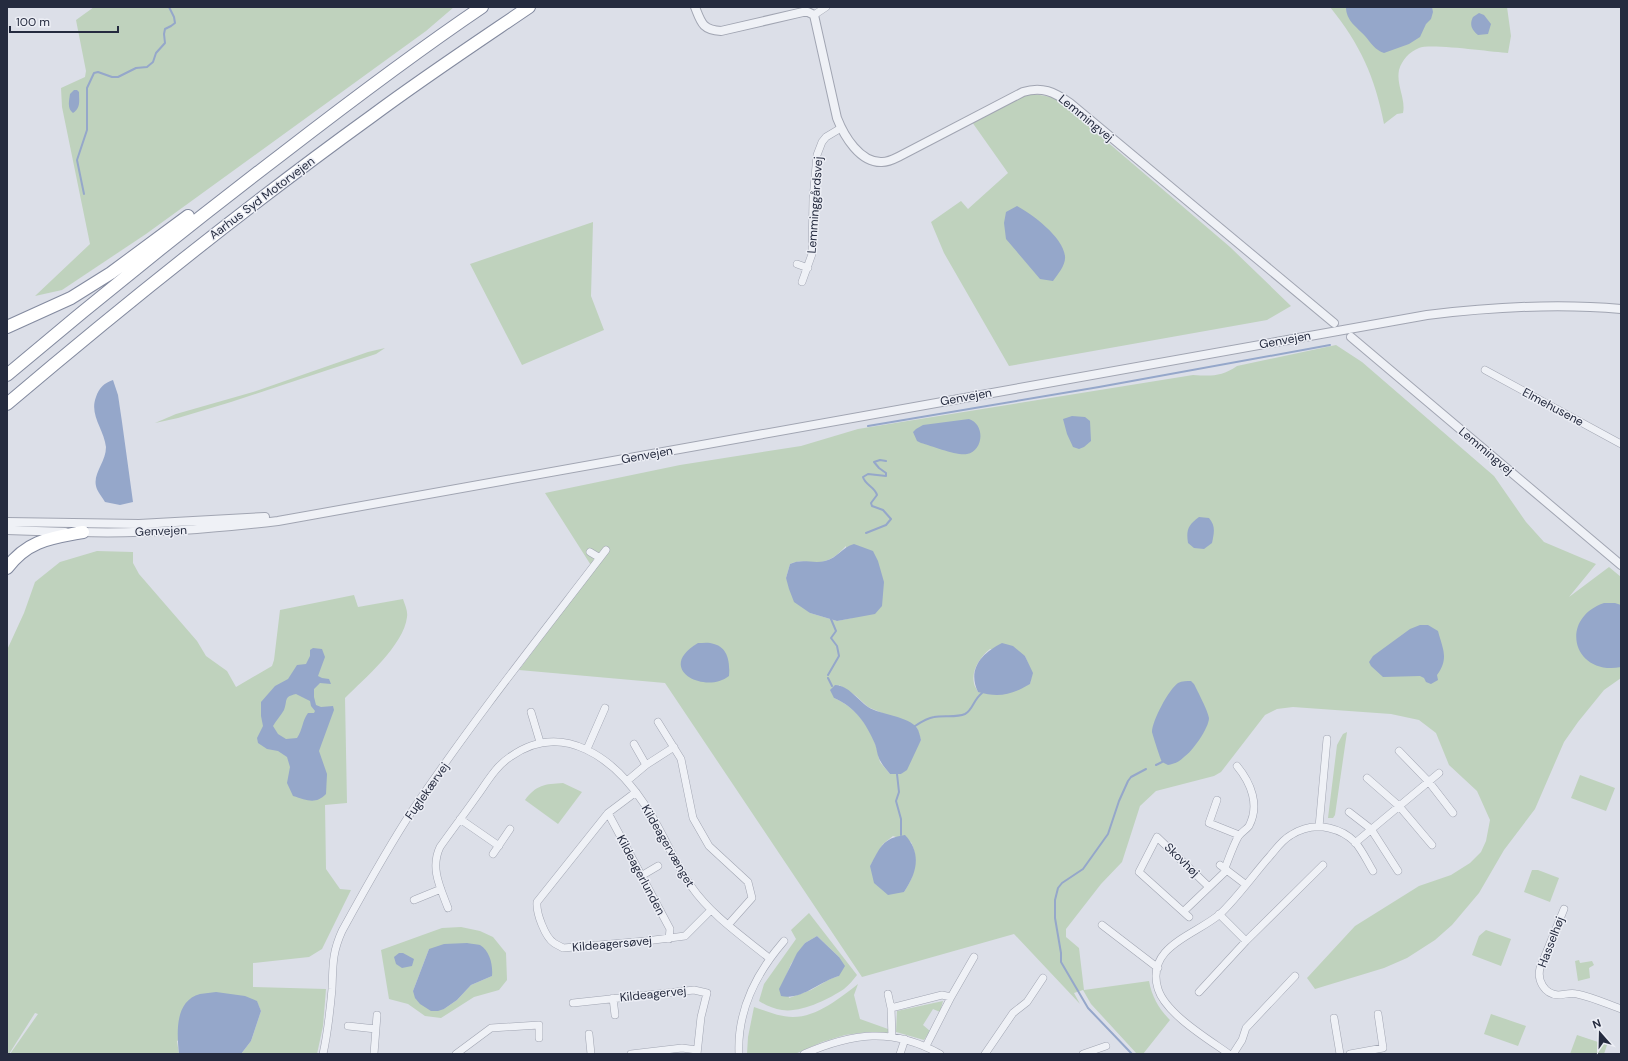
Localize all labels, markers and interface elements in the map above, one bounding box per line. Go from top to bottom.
scale bar [10,8,118,34]
text: 100 m [16,14,50,30]
street label: Lemmingvej [1055,91,1117,145]
street label: Aarhus Syd Motorvejen [206,153,318,243]
street label: Lemminggårdsvej [804,156,826,254]
street label: Genvejen [1258,328,1312,352]
street label: Elmehusene [1520,384,1587,430]
street label: Genvejen [939,385,993,409]
street label: Lemmingvej [1455,423,1517,479]
street label: Genvejen [620,443,674,467]
street label: Genvejen [135,522,187,540]
street label: Fuglekærvej [401,759,453,823]
street label: Kildeagervænget [638,802,698,890]
street label: Kildeagerlunden [613,832,669,918]
street label: Skovhøj [1161,839,1203,881]
street label: Hasselhøj [1534,914,1568,970]
street label: Kildeagersøvej [572,933,653,955]
street label: Kildeagervej [619,983,687,1005]
north arrow [1580,1013,1620,1053]
text: N [1590,1016,1603,1032]

